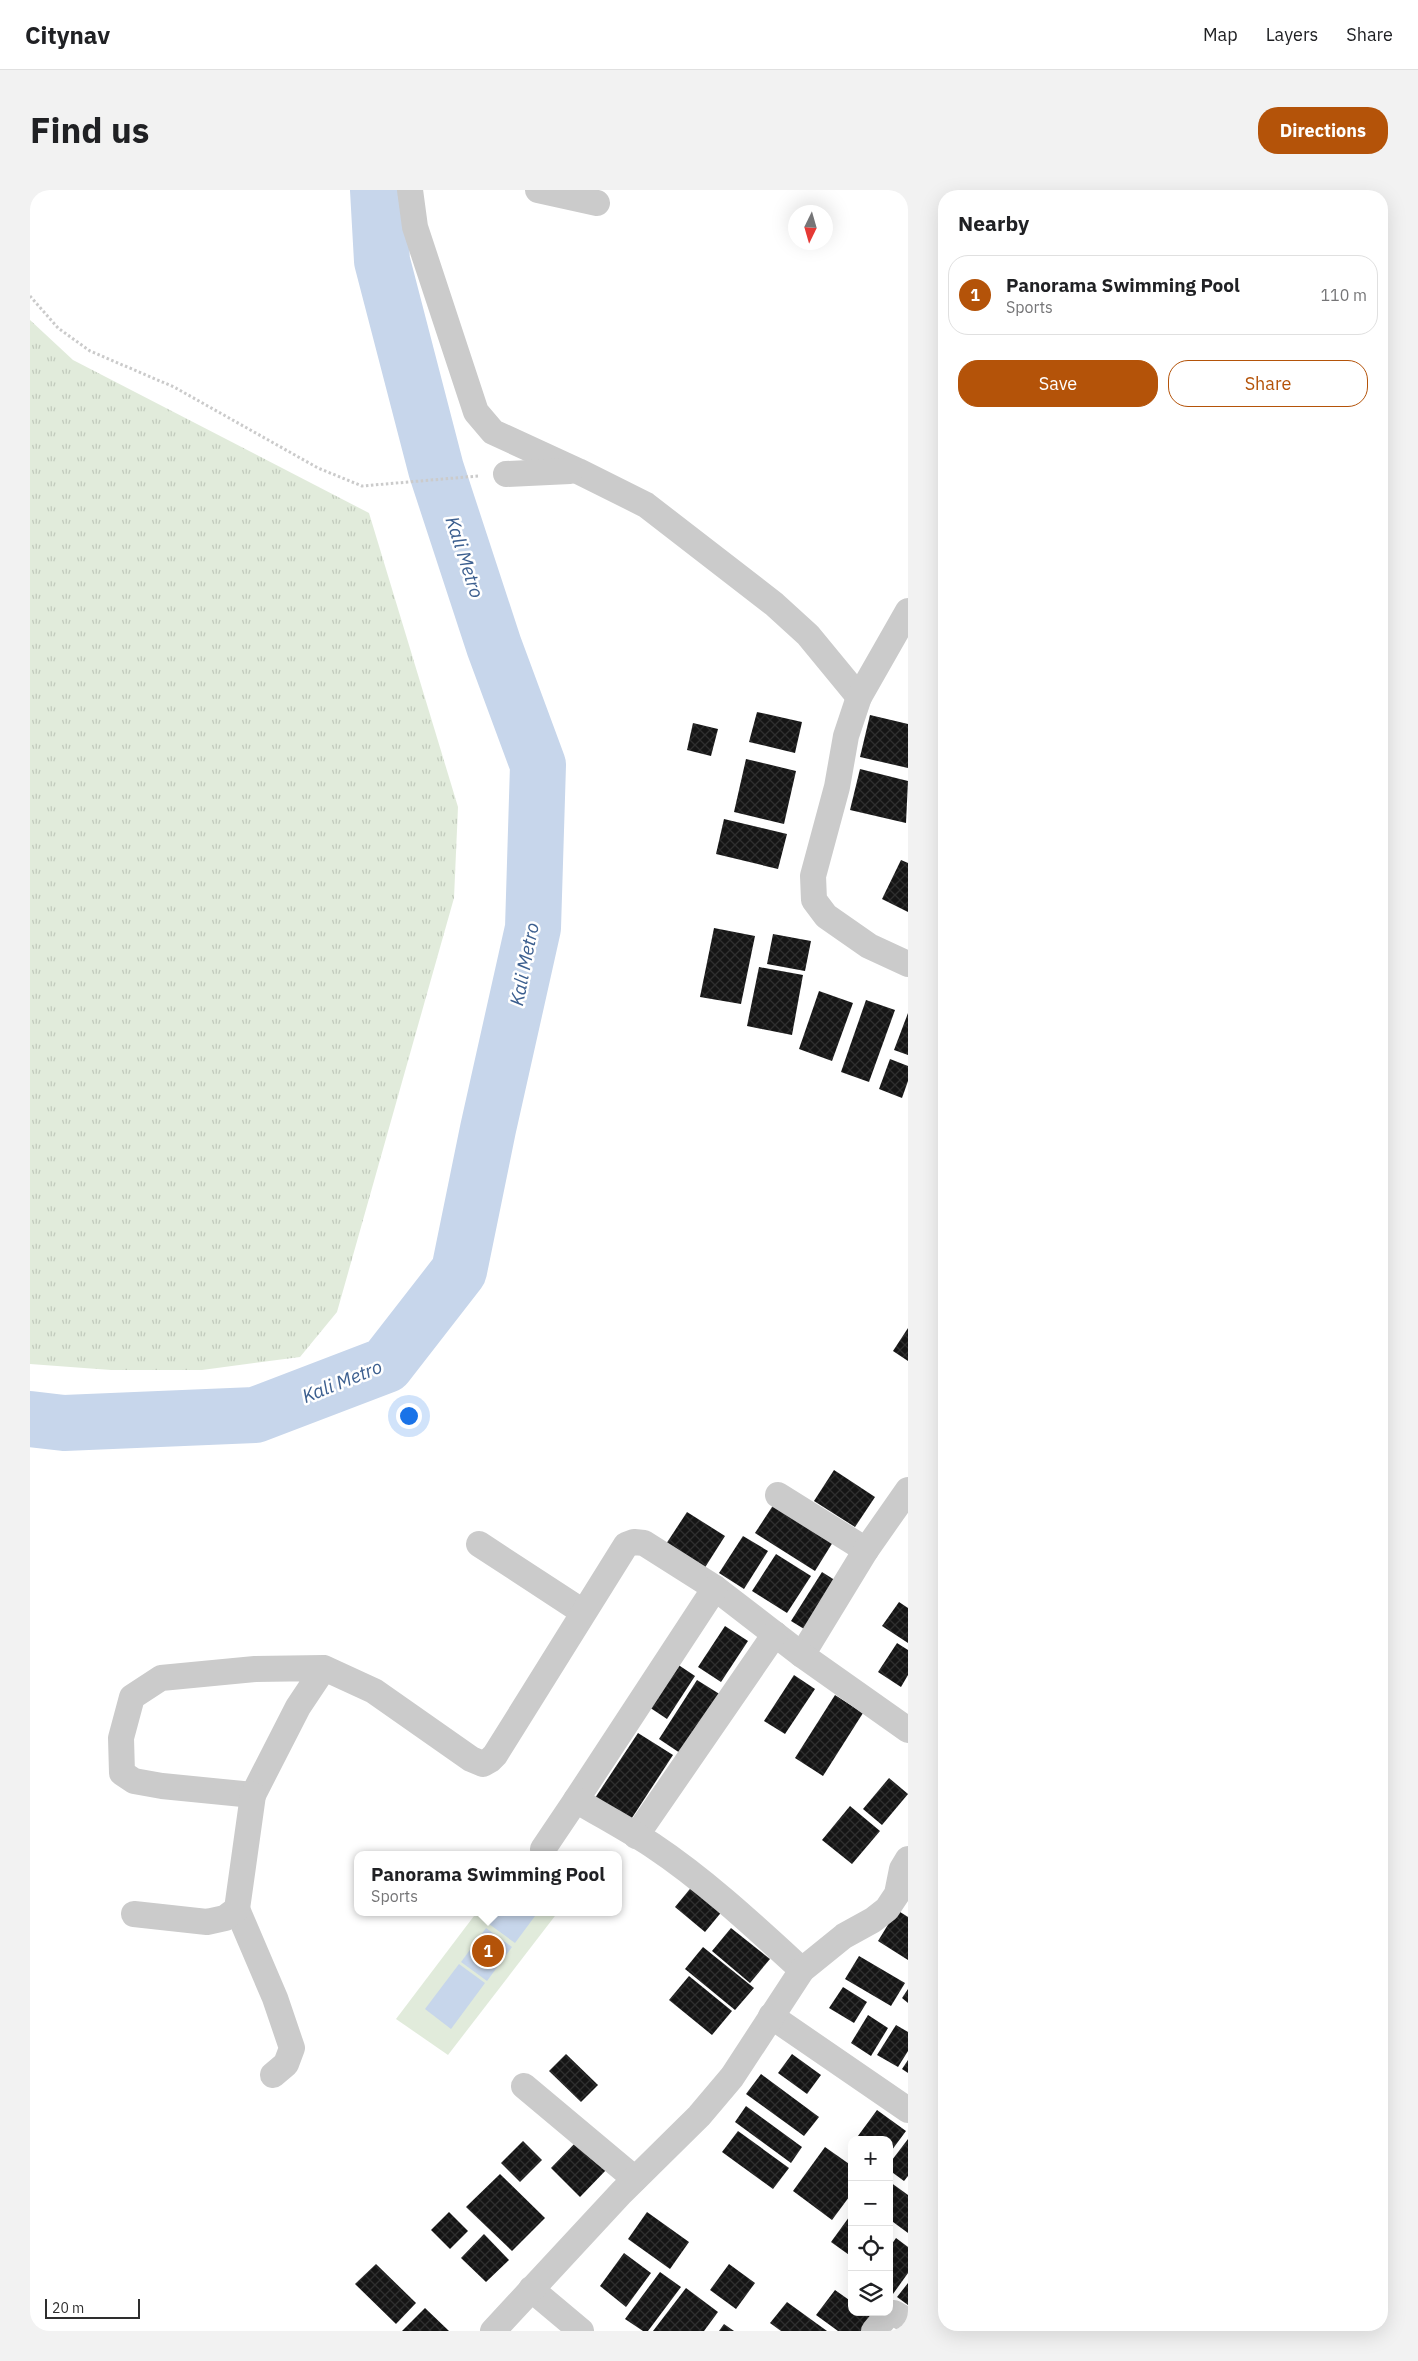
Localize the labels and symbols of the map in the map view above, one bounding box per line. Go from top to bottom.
north arrow [788,205,833,250]
water label: Kali Metro [441,513,489,601]
water label: Kali Metro [504,920,544,1008]
water label: Kali Metro [298,1354,386,1408]
your location [396,1403,422,1429]
pin: 1 [472,1932,504,1970]
scale bar [45,2296,140,2319]

